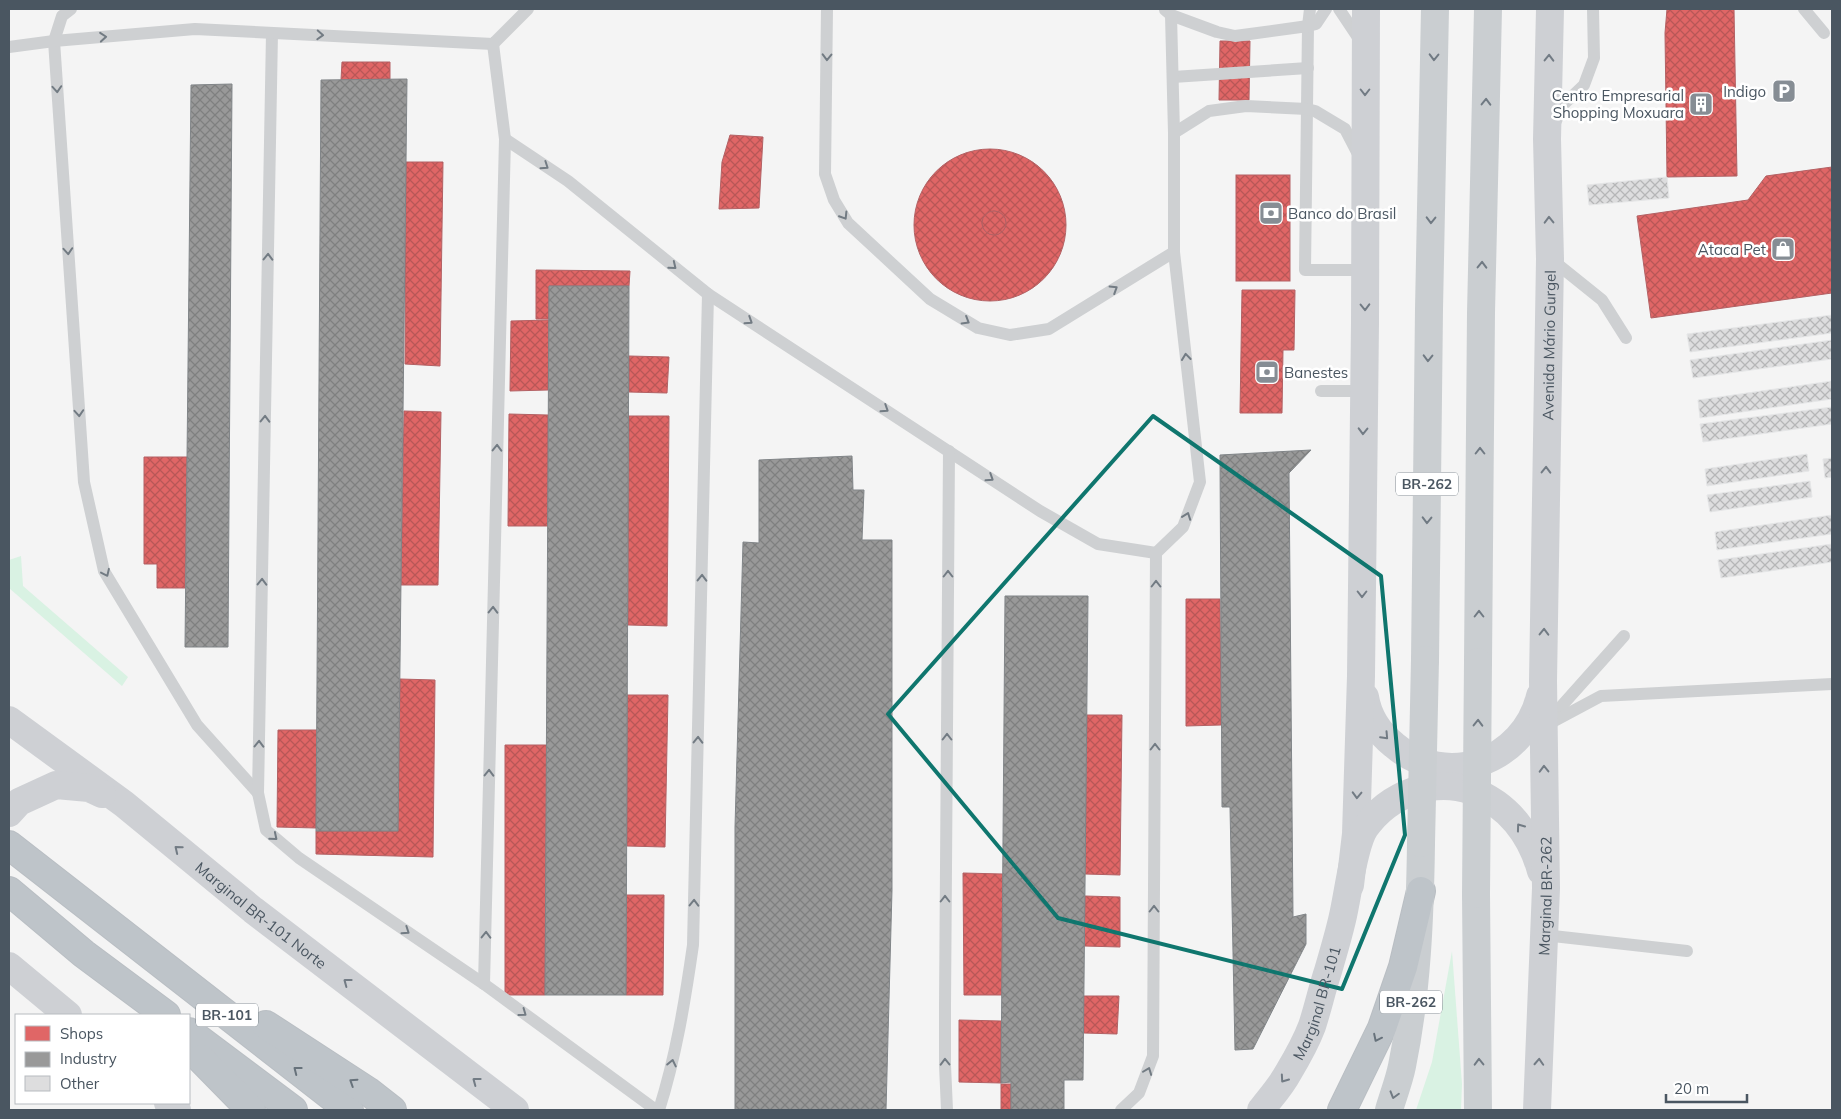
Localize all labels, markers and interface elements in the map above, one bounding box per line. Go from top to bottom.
one-way arrow [317,30,325,41]
one-way arrow [99,31,107,42]
one-way arrow [1544,53,1554,61]
one-way arrow [821,54,832,62]
one-way arrow [1429,54,1439,62]
parking icon: Indigo [1771,78,1797,104]
place label: Indigo [1723,82,1766,101]
one-way arrow [52,85,63,93]
place label: Centro Empresarial Shopping Moxuara [1552,86,1684,122]
one-way arrow [1360,89,1370,97]
building icon: Centro Empresarial Shopping Moxuara [1688,91,1714,117]
one-way arrow [1481,98,1491,106]
one-way arrow [539,160,549,169]
bank icon: Banco do Brasil [1258,200,1284,226]
place label: Banco do Brasil [1288,204,1396,223]
one-way arrow [838,210,847,219]
one-way arrow [1425,216,1436,224]
one-way arrow [1544,216,1554,224]
shop icon: Ataca Pet [1770,236,1796,262]
place label: Ataca Pet [1698,240,1766,259]
one-way arrow [63,248,74,256]
one-way arrow [263,253,273,260]
one-way arrow [667,260,677,269]
one-way arrow [1477,260,1488,268]
street label: Avenida Mário Gurgel [1538,270,1559,420]
one-way arrow [1109,285,1118,295]
one-way arrow [1360,304,1370,312]
one-way arrow [743,315,752,324]
one-way arrow [961,315,970,324]
one-way arrow [1181,353,1192,361]
one-way arrow [1423,354,1433,362]
bank icon: Banestes [1254,359,1280,385]
place label: Banestes [1284,363,1348,382]
one-way arrow [880,403,889,413]
one-way arrow [74,410,85,418]
one-way arrow [260,415,270,422]
one-way arrow [1358,427,1369,435]
one-way arrow [492,444,502,452]
one-way arrow [1475,447,1485,454]
one-way arrow [1541,466,1552,474]
one-way arrow [984,471,993,481]
road number: BR-262 [1396,472,1458,496]
one-way arrow [1181,513,1191,521]
one-way arrow [1422,517,1432,525]
one-way arrow [100,568,110,577]
one-way arrow [943,570,953,578]
one-way arrow [696,574,707,582]
one-way arrow [257,577,267,585]
one-way arrow [1151,580,1161,588]
one-way arrow [1357,590,1367,598]
one-way arrow [488,606,498,614]
one-way arrow [1474,609,1484,617]
one-way arrow [1539,628,1549,636]
one-way arrow [1473,718,1483,726]
one-way arrow [1379,731,1388,740]
one-way arrow [942,732,952,740]
one-way arrow [693,736,703,744]
one-way arrow [254,740,264,748]
one-way arrow [1150,742,1160,750]
one-way arrow [1539,765,1549,772]
one-way arrow [484,769,494,776]
one-way arrow [1352,791,1363,799]
one-way arrow [1516,824,1526,833]
one-way arrow [268,831,277,840]
street label: Marginal BR-262 [1534,837,1556,956]
one-way arrow [175,846,184,854]
street label: Marginal BR-101 Norte [192,857,331,973]
one-way arrow [940,895,950,902]
one-way arrow [689,899,700,907]
one-way arrow [1149,905,1159,912]
one-way arrow [401,925,410,934]
one-way arrow [480,931,491,939]
street label: Marginal BR-101 [1288,944,1344,1063]
one-way arrow [344,979,353,987]
road number: BR-262 [1380,990,1442,1014]
road number: BR-101 [196,1004,258,1026]
one-way arrow [517,1007,527,1016]
legend [15,1014,190,1104]
text: Shops [60,1024,103,1043]
one-way arrow [1373,1033,1383,1042]
text: Industry [60,1049,117,1068]
one-way arrow [940,1057,950,1065]
one-way arrow [1473,1057,1484,1065]
one-way arrow [1533,1057,1544,1065]
one-way arrow [667,1059,677,1068]
one-way arrow [294,1067,303,1075]
one-way arrow [1142,1067,1152,1075]
scale bar [1666,1072,1747,1104]
one-way arrow [1281,1073,1290,1083]
text: Other [60,1074,100,1093]
one-way arrow [349,1078,358,1088]
one-way arrow [473,1078,482,1086]
text: 20 m [1674,1079,1709,1098]
one-way arrow [1389,1091,1399,1099]

